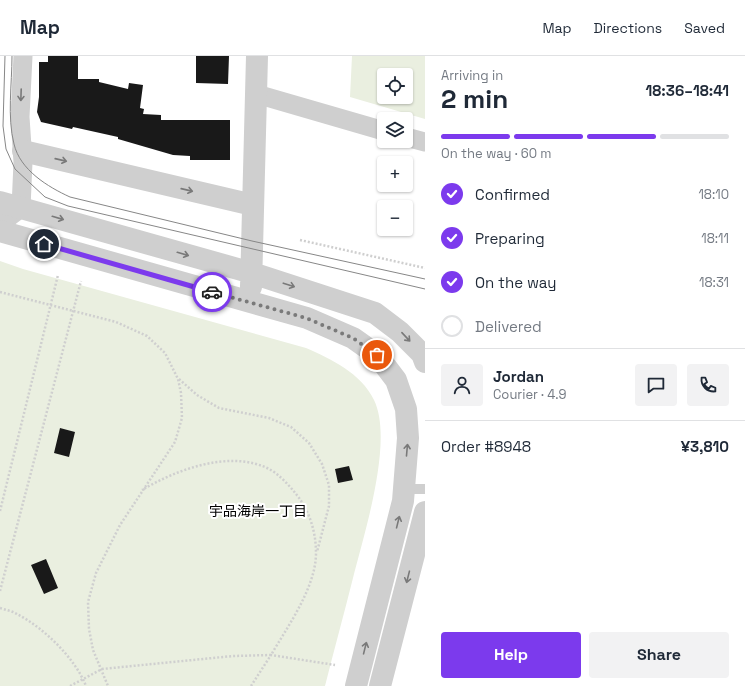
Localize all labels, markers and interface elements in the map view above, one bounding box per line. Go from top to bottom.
text: Map [20,15,60,40]
text: Map [542,19,572,37]
text: Directions [594,19,662,37]
text: Saved [684,19,725,37]
text: Arriving in [441,67,503,84]
map controls [377,68,413,236]
button: locate [377,68,413,104]
text: 18:36–18:41 [646,81,729,100]
text: 2 min [441,82,508,116]
one-way arrow [17,88,25,101]
button: layers [377,112,413,148]
text: On the way · 60 m [441,145,552,162]
button: + [377,156,413,192]
one-way arrow [54,157,67,164]
icon: check [441,183,463,205]
text: Confirmed [475,185,550,204]
text: 18:10 [698,186,729,203]
one-way arrow [180,187,193,194]
button: − [377,200,413,236]
one-way arrow [52,215,65,223]
pin [27,227,61,261]
icon: check [441,227,463,249]
text: Preparing [475,229,545,248]
text: 18:11 [701,230,729,247]
icon: home [33,233,55,255]
one-way arrow [177,251,190,258]
icon: check [441,271,463,293]
courier [192,272,232,312]
text: On the way [475,273,556,292]
text: 18:31 [699,274,729,291]
icon: car [201,281,223,303]
one-way arrow [282,282,295,289]
text: Delivered [475,317,542,336]
one-way arrow [401,332,410,342]
pin [360,338,394,372]
icon: bag [366,344,388,366]
button: person [441,364,483,406]
button: chat [635,364,677,406]
button: phone [687,364,729,406]
text: Jordan [493,367,544,386]
text: Courier · 4.9 [493,386,567,403]
text: Order #8948 [441,437,531,456]
text: ¥3,810 [681,437,729,456]
one-way arrow [404,444,411,457]
district label: 宇品海岸一丁目 [209,502,307,520]
one-way arrow [394,516,402,529]
one-way arrow [404,570,412,583]
button: Help [441,632,581,678]
button: Share [589,632,729,678]
one-way arrow [362,642,370,655]

